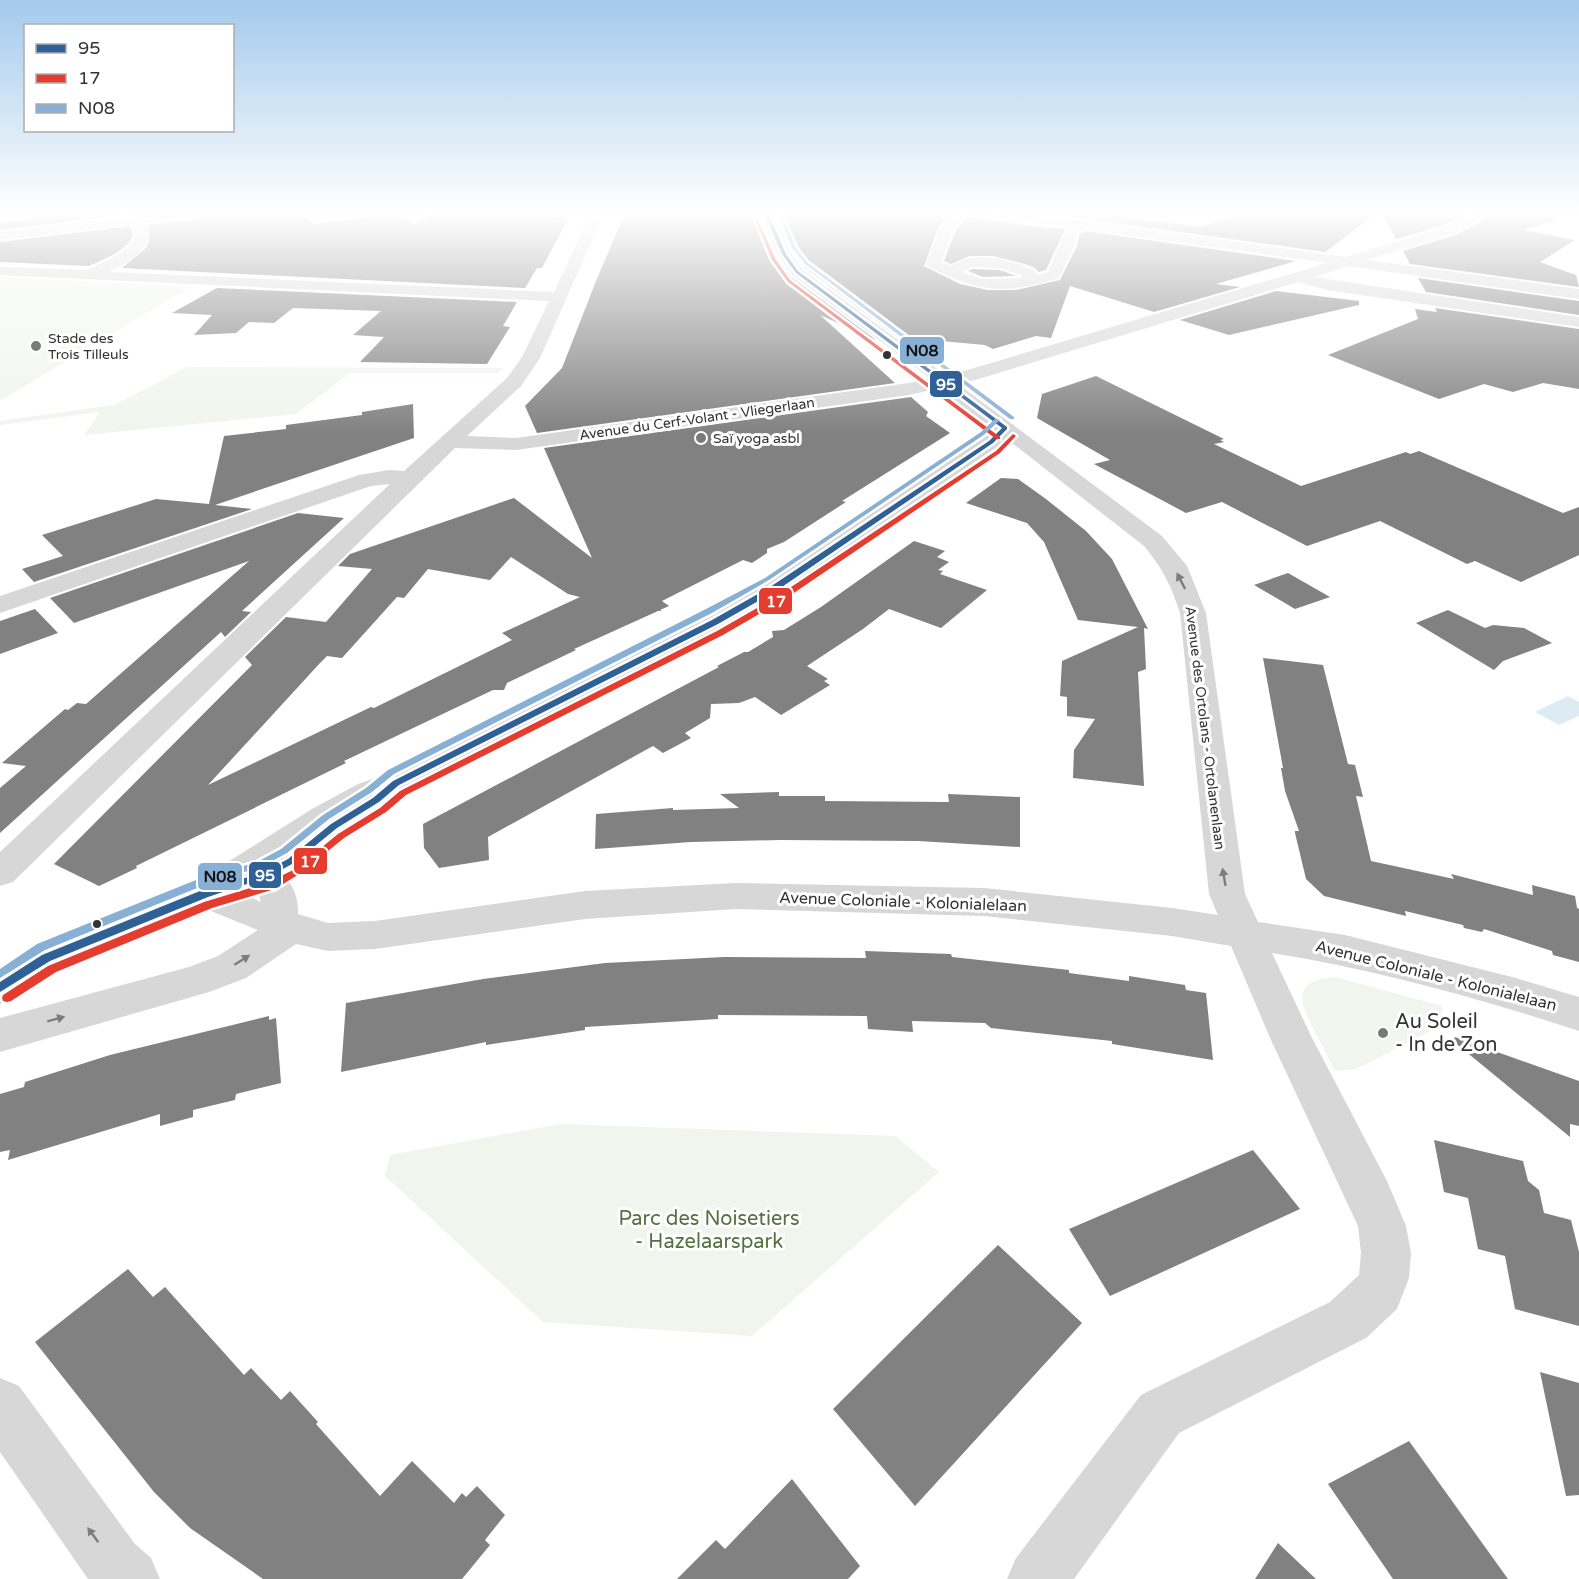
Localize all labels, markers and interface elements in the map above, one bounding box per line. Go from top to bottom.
legend [24,24,234,132]
text: 95 [78,37,101,59]
text: 17 [78,67,101,89]
text: N08 [78,97,115,119]
place label: Stade des Trois Tilleuls [48,330,129,363]
line badge: N08 [899,336,945,365]
marker: Stade des Trois Tilleuls [29,339,43,353]
text: N08 [906,341,938,361]
unlabelled marker [881,349,893,361]
line badge: 95 [929,370,963,398]
text: 95 [936,375,956,395]
street label: Avenue du Cerf-Volant - Vliegerlaan [578,394,816,444]
place label: Saï yoga asbl [713,430,800,447]
marker: Saï yoga asbl [694,431,708,445]
one-way arrow [1176,572,1186,589]
line badge: 17 [758,587,793,615]
text: 17 [766,592,786,612]
street label: Avenue des Ortolans - Ortolanenlaan [1182,605,1228,851]
line badge: 17 [293,847,328,875]
text: 17 [300,852,320,872]
line badge: 95 [248,861,282,889]
line badge: N08 [197,862,243,891]
text: 95 [255,866,275,886]
text: N08 [204,867,236,887]
one-way arrow [1219,867,1228,886]
street label: Avenue Coloniale - Kolonialelaan [779,888,1027,916]
unlabelled marker [91,918,103,930]
street label: Avenue Coloniale - Kolonialelaan [1313,936,1559,1016]
one-way arrow [234,955,250,966]
place label: Au Soleil - In de Zon [1395,1010,1497,1057]
one-way arrow [48,1014,66,1023]
marker: Au Soleil - In de Zon [1376,1026,1390,1040]
park label: Parc des Noisetiers - Hazelaarspark [618,1207,800,1254]
one-way arrow [87,1527,99,1542]

